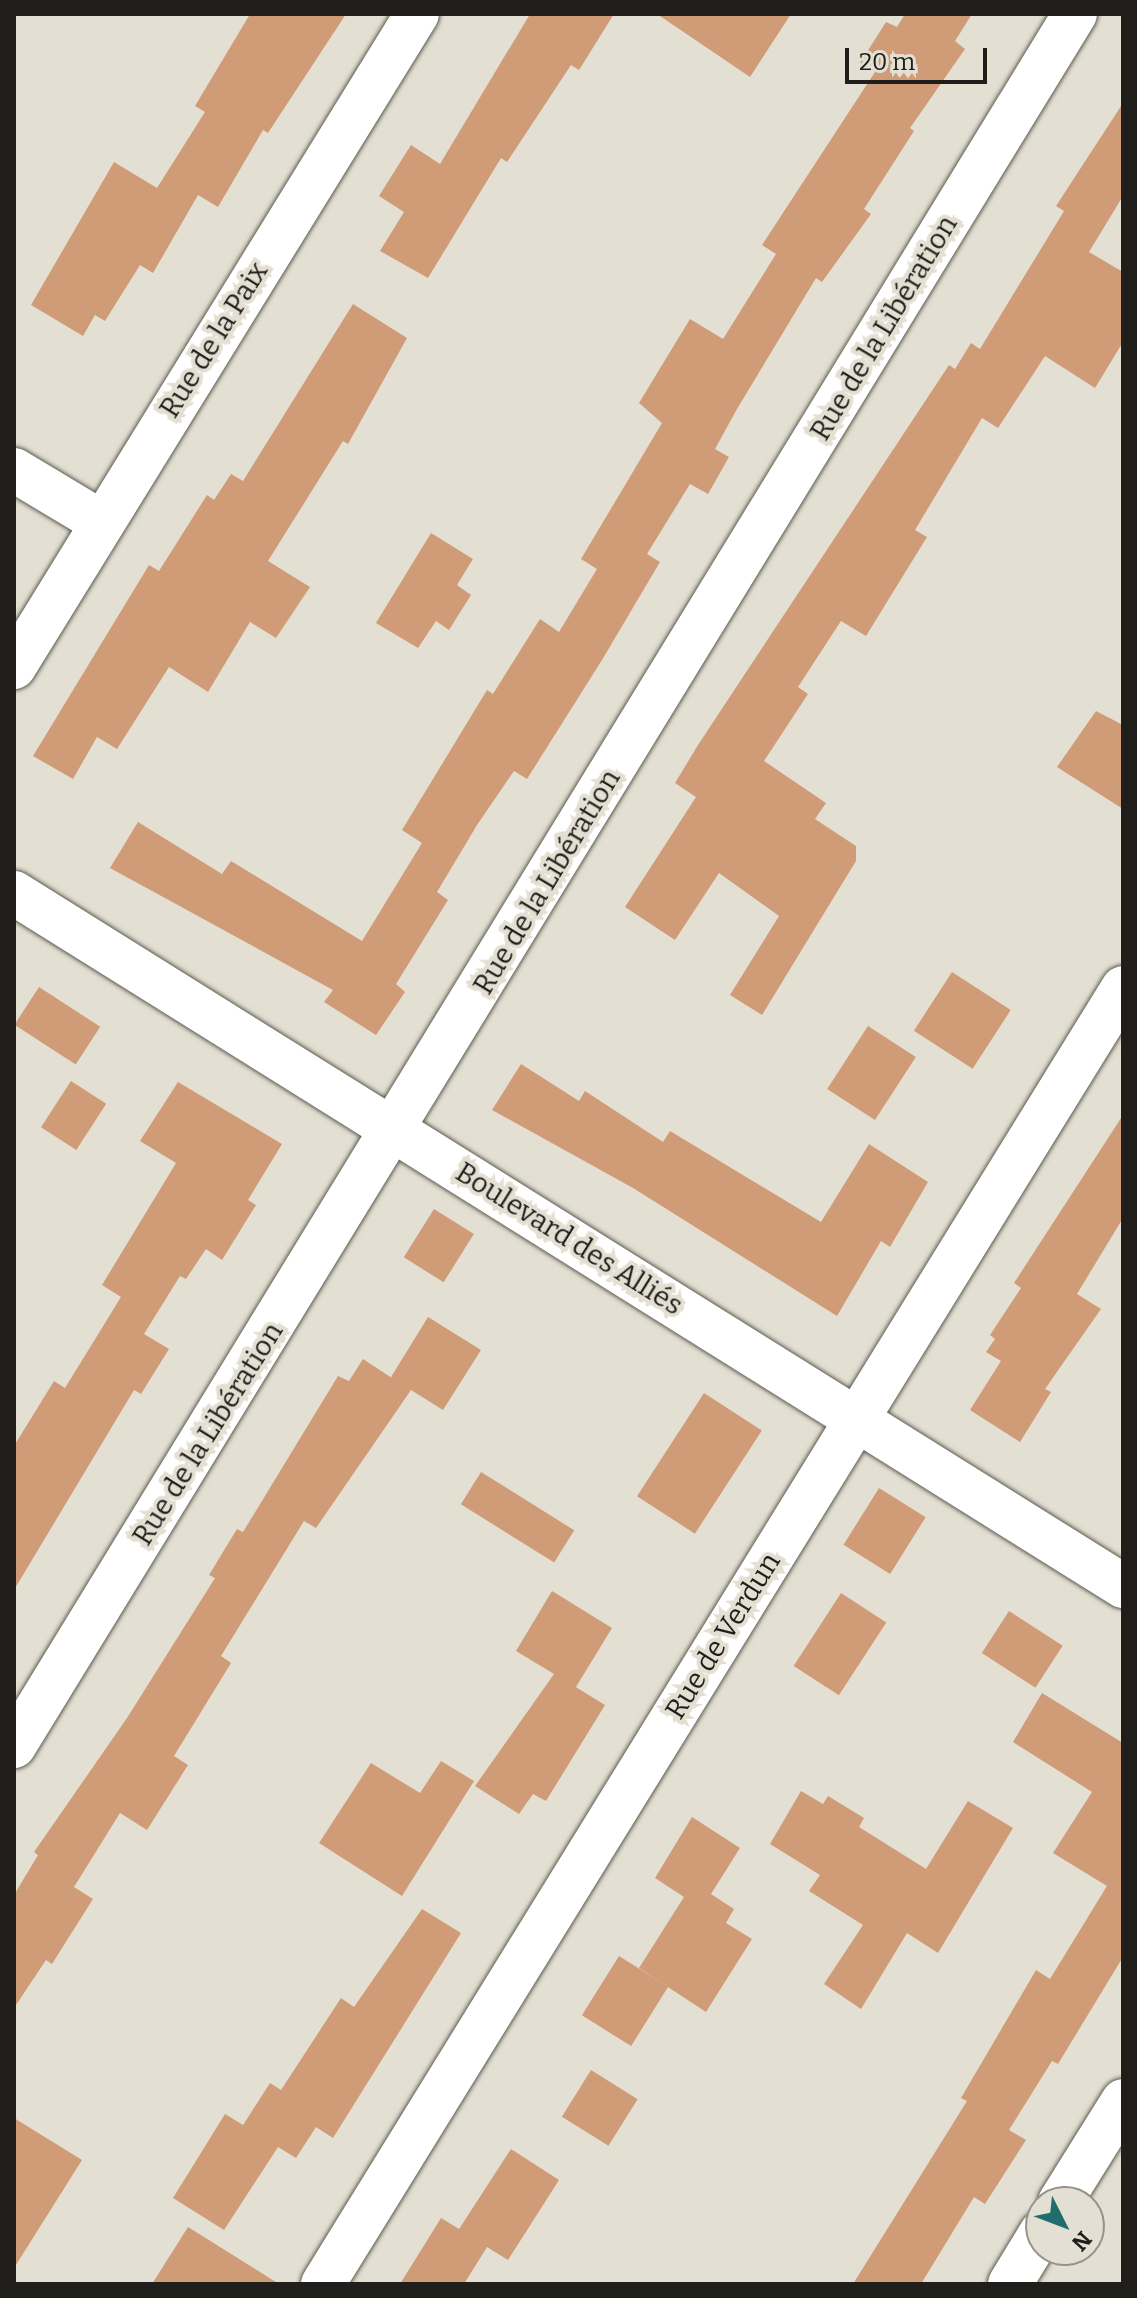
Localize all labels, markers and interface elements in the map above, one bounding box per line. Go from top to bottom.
scale bar [849,32,991,82]
text: 20 m [859,48,915,76]
street label: Rue de la Libération [804,209,964,447]
street label: Rue de la Paix [153,256,275,424]
street label: Rue de la Libération [467,763,627,1001]
street label: Boulevard des Alliés [449,1156,689,1322]
street label: Rue de la Libération [126,1316,290,1552]
street label: Rue de Verdun [658,1547,788,1725]
north arrow [1025,2186,1105,2266]
text: N [1066,2226,1097,2256]

